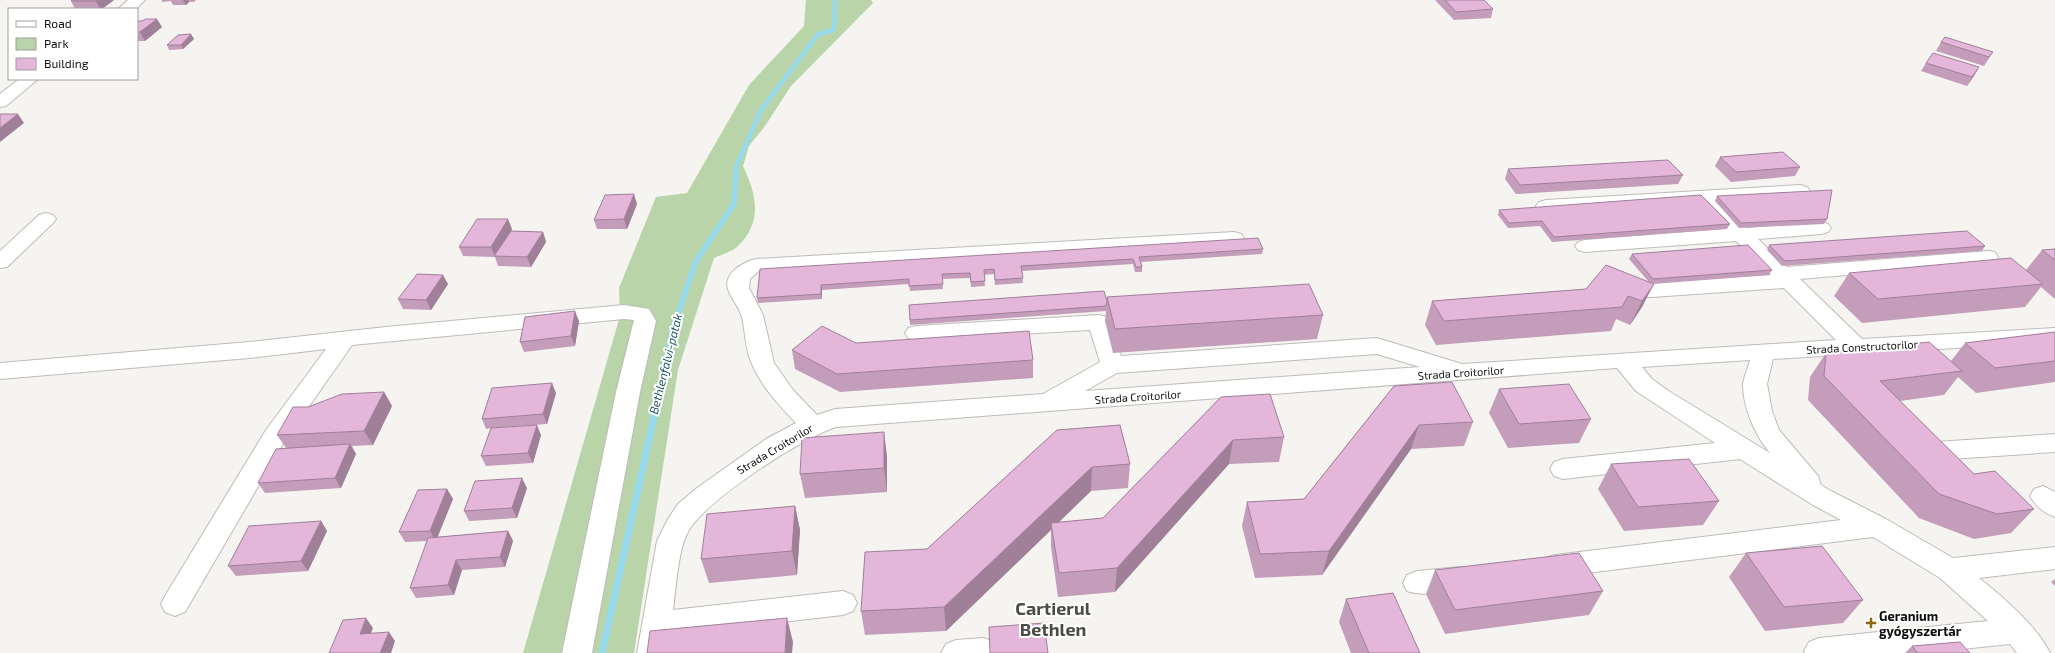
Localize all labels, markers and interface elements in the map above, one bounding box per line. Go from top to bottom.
legend [8,8,138,80]
text: Road [44,16,72,30]
text: Park [44,36,69,50]
text: Building [44,56,89,70]
water label: Bethlenfalvi-patak [646,312,684,415]
street label: Strada Constructorilor [1806,337,1919,356]
street label: Strada Croitorilor [1417,363,1505,382]
street label: Strada Croitorilor [1094,387,1182,406]
street label: Strada Croitorilor [734,420,816,476]
district label: Cartierul Bethlen [1015,597,1091,640]
place label: Geranium gyógyszertár [1879,608,1962,639]
marker: Geranium gyógyszertár [1866,618,1876,628]

